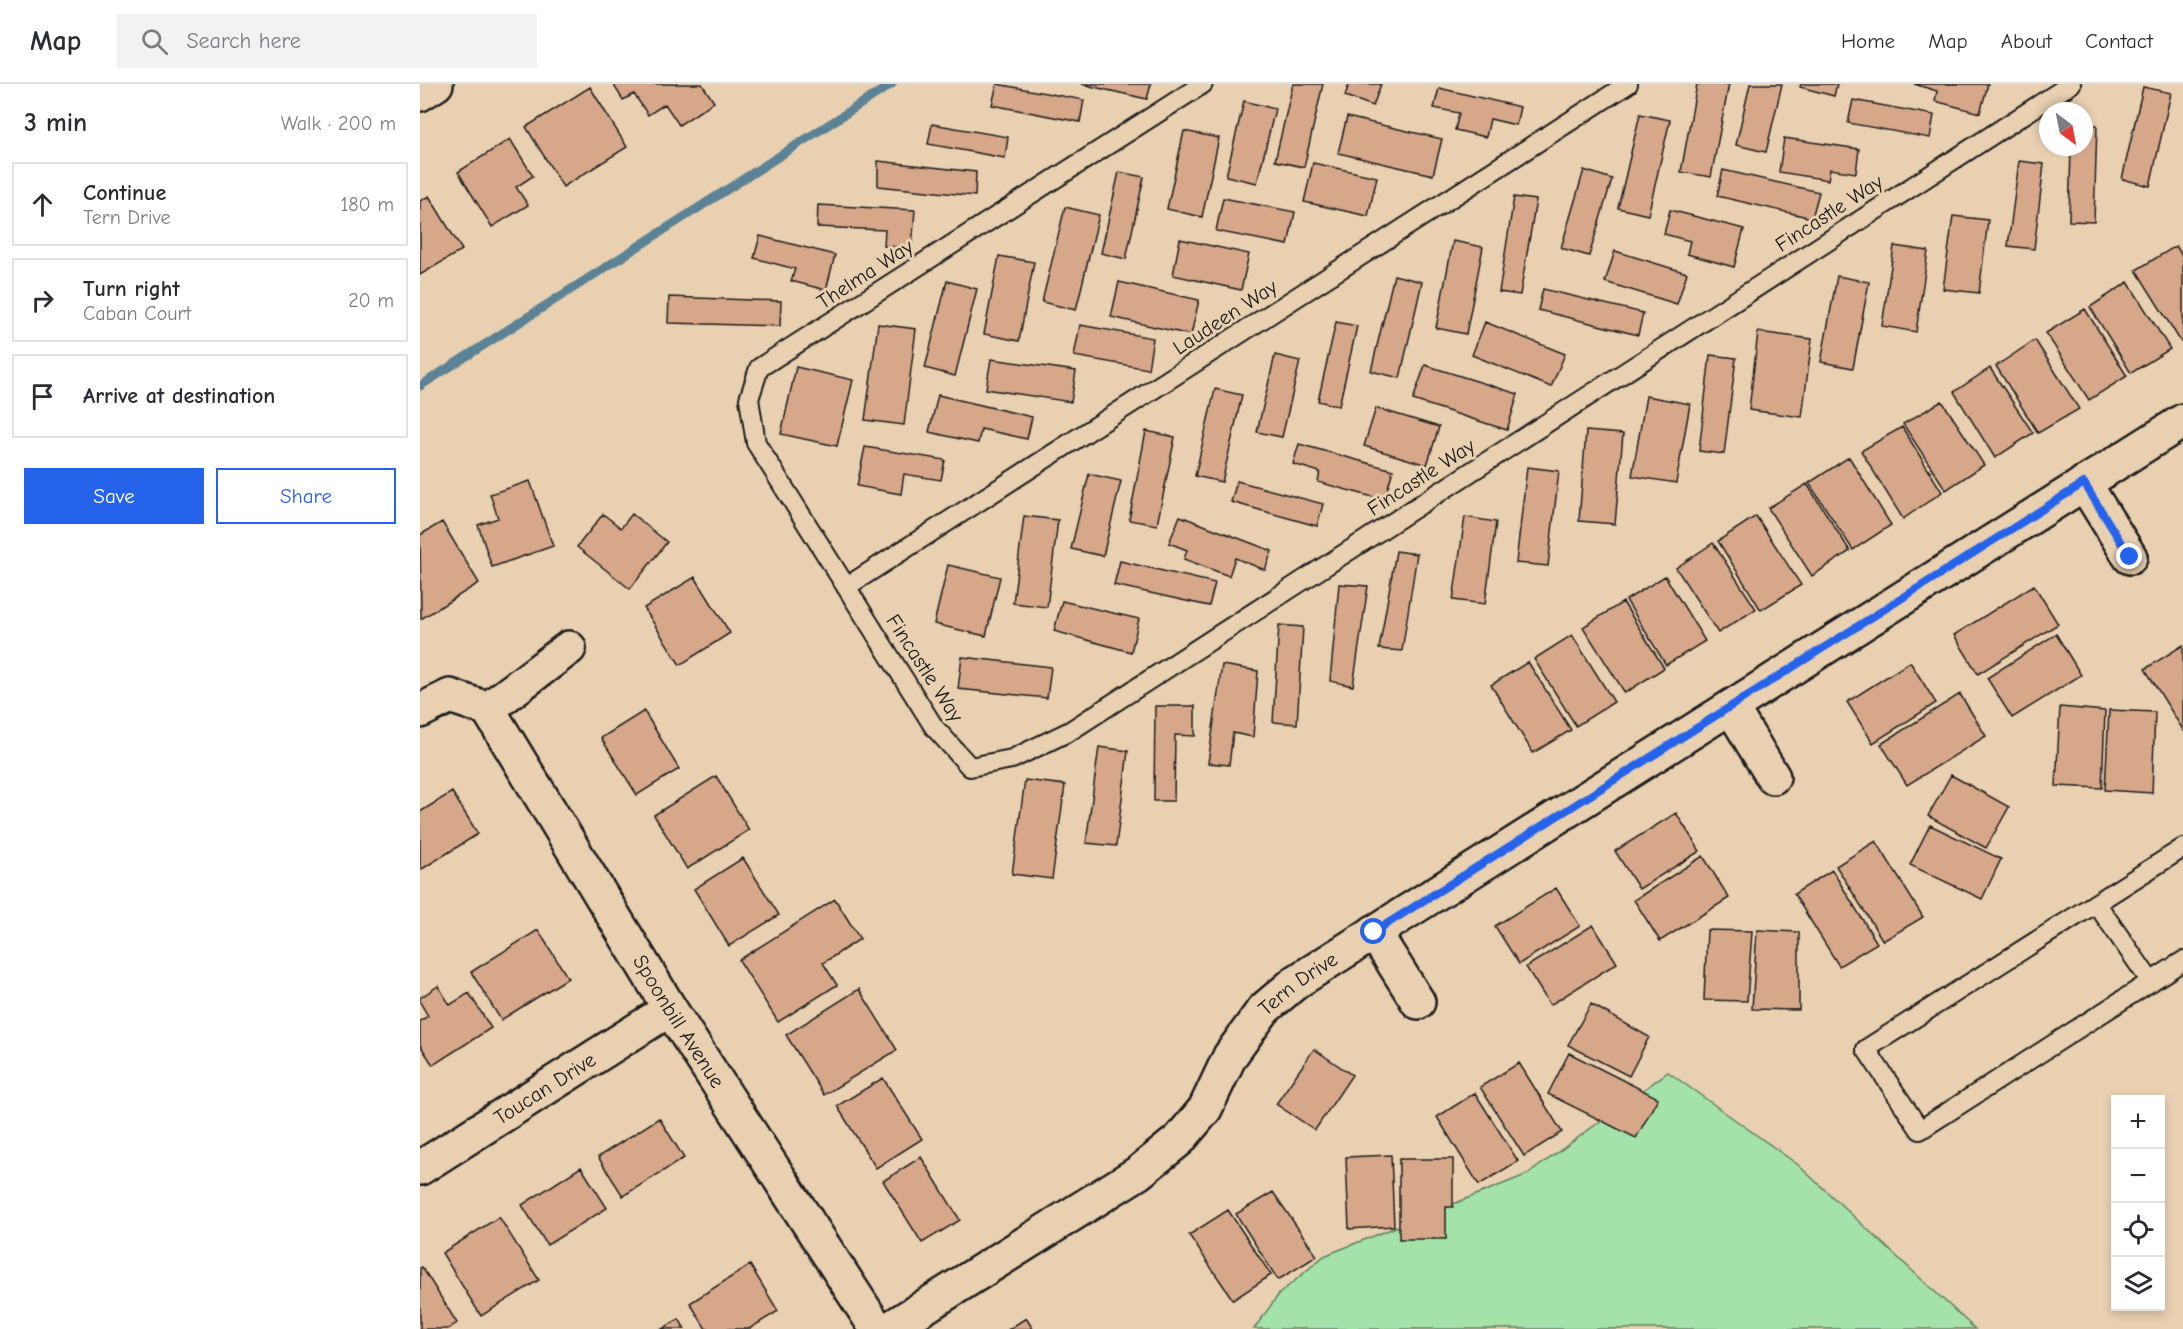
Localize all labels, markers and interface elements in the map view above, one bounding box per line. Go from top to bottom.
search box [117,14,537,68]
text: Map [30,25,81,57]
icon: search [138,25,171,58]
text: Search here [186,28,301,54]
text: Home [1841,29,1895,53]
text: Map [1928,29,1968,53]
text: About [2001,29,2052,53]
text: Contact [2085,29,2153,53]
north arrow [2039,102,2093,156]
text: 3 min [24,108,87,138]
text: Walk · 200 m [281,112,396,135]
street label: Fincastle Way [1771,169,1888,257]
text: Continue [83,180,166,206]
icon: ahead [26,188,59,221]
text: 180 m [340,193,394,216]
text: Tern Drive [83,206,171,229]
street label: Thelma Way [813,234,918,314]
street label: Laudeen Way [1168,274,1282,360]
text: Turn right [83,276,180,302]
icon: right [26,284,59,317]
text: 20 m [348,289,394,312]
text: Caban Court [83,302,191,325]
icon: arrive [26,380,59,413]
text: Arrive at destination [83,383,275,409]
street label: Fincastle Way [1363,433,1480,521]
button: Save [24,468,204,524]
button: Share [216,468,396,524]
route end [2116,543,2142,569]
street label: Fincastle Way [881,610,969,727]
route start [1360,918,1386,944]
street label: Tern Drive [1254,947,1342,1020]
street label: Spoonbill Avenue [628,950,730,1092]
street label: Toucan Drive [490,1047,600,1130]
map controls [2111,1095,2165,1311]
button: + [2111,1095,2165,1149]
button: − [2111,1149,2165,1203]
button: locate [2111,1203,2165,1257]
button: layers [2111,1257,2165,1311]

